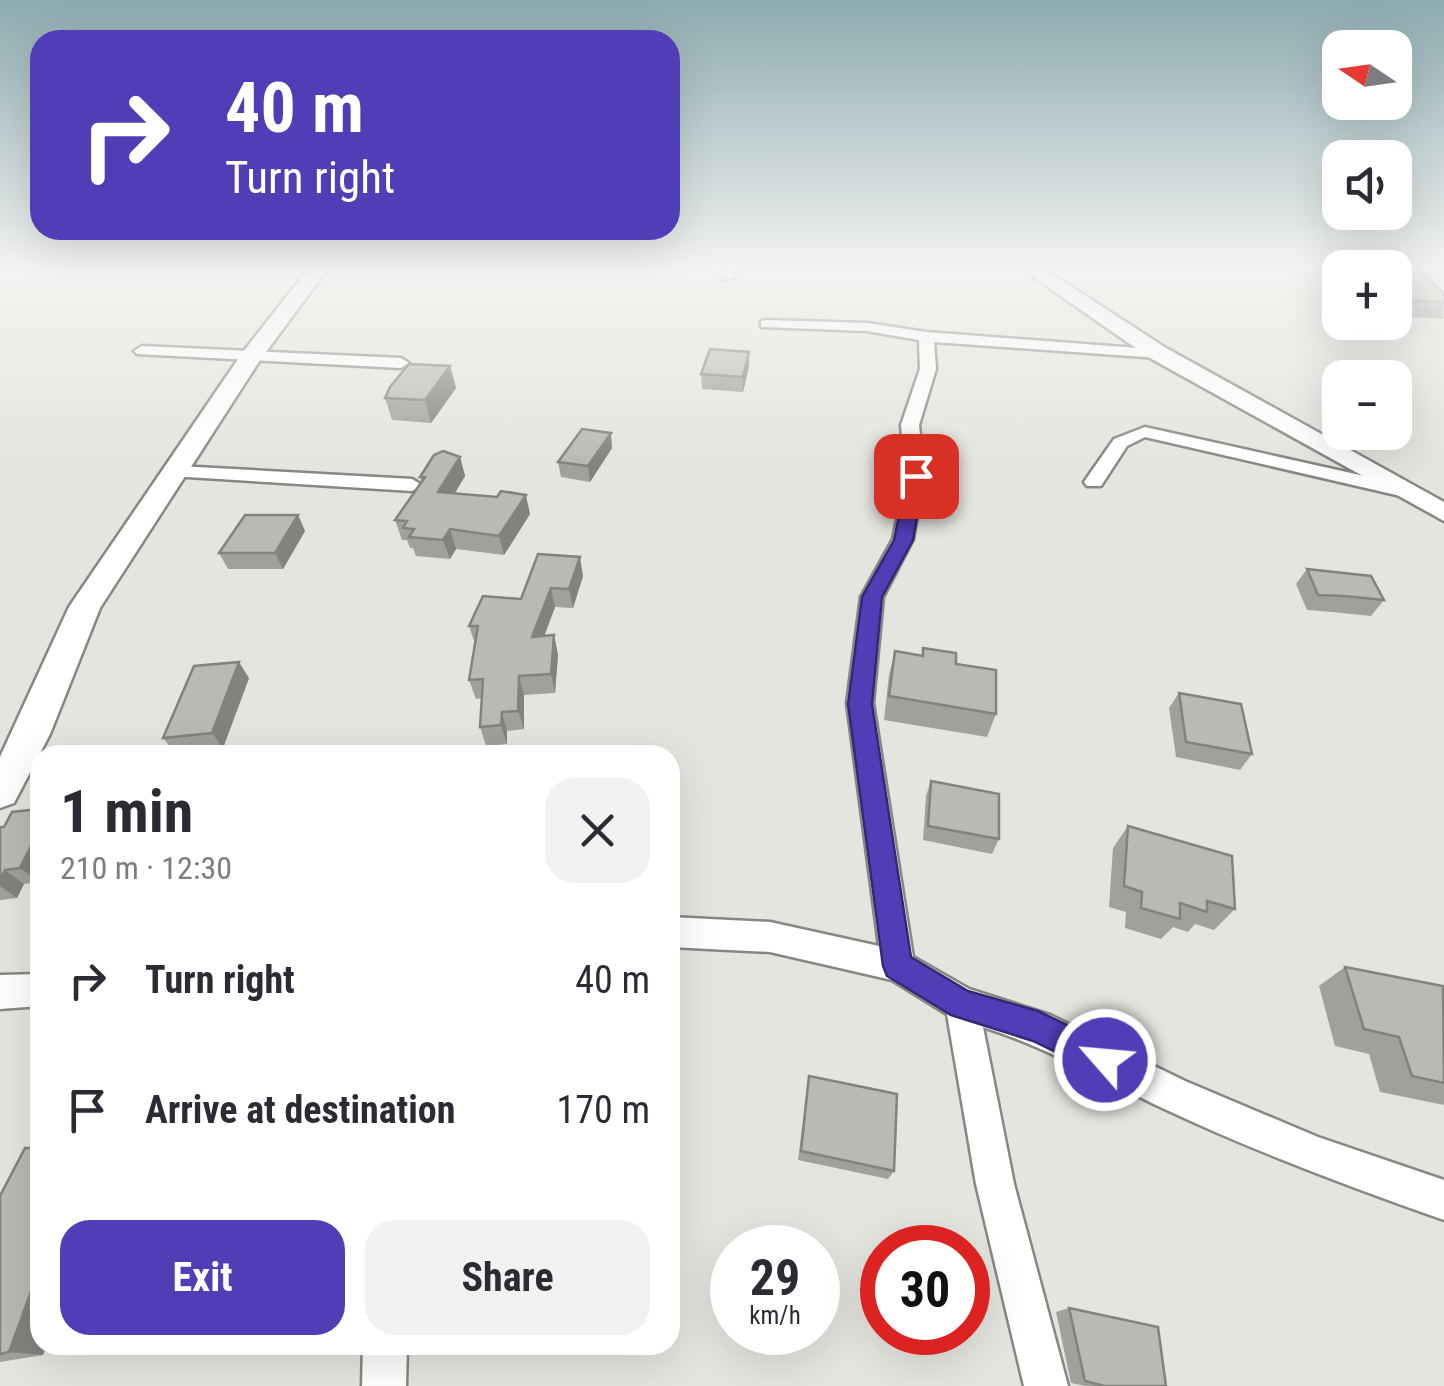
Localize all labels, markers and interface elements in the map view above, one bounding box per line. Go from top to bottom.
north arrow [1322,30,1412,120]
map controls [1322,30,1412,450]
text: 40 m [225,67,364,149]
icon: right [60,70,190,200]
button: sound [1322,140,1412,230]
text: Turn right [225,151,395,204]
button: + [1322,250,1412,340]
button: − [1322,360,1412,450]
pin [874,434,959,519]
icon: arrive [889,449,944,504]
text: 1 min [60,776,193,847]
button: close [545,778,650,883]
text: 210 m · 12:30 [60,849,232,887]
icon: right [60,953,115,1008]
text: Turn right [145,958,295,1002]
text: 40 m [575,958,650,1002]
position arrow [1053,1008,1157,1112]
icon: arrive [60,1083,115,1138]
text: Arrive at destination [145,1088,455,1132]
text: 170 m [556,1088,650,1132]
button: Exit [60,1220,345,1335]
button: Share [365,1220,650,1335]
speed limit sign: 30 [860,1225,990,1355]
text: 29 [750,1249,800,1307]
text: km/h [749,1301,801,1330]

